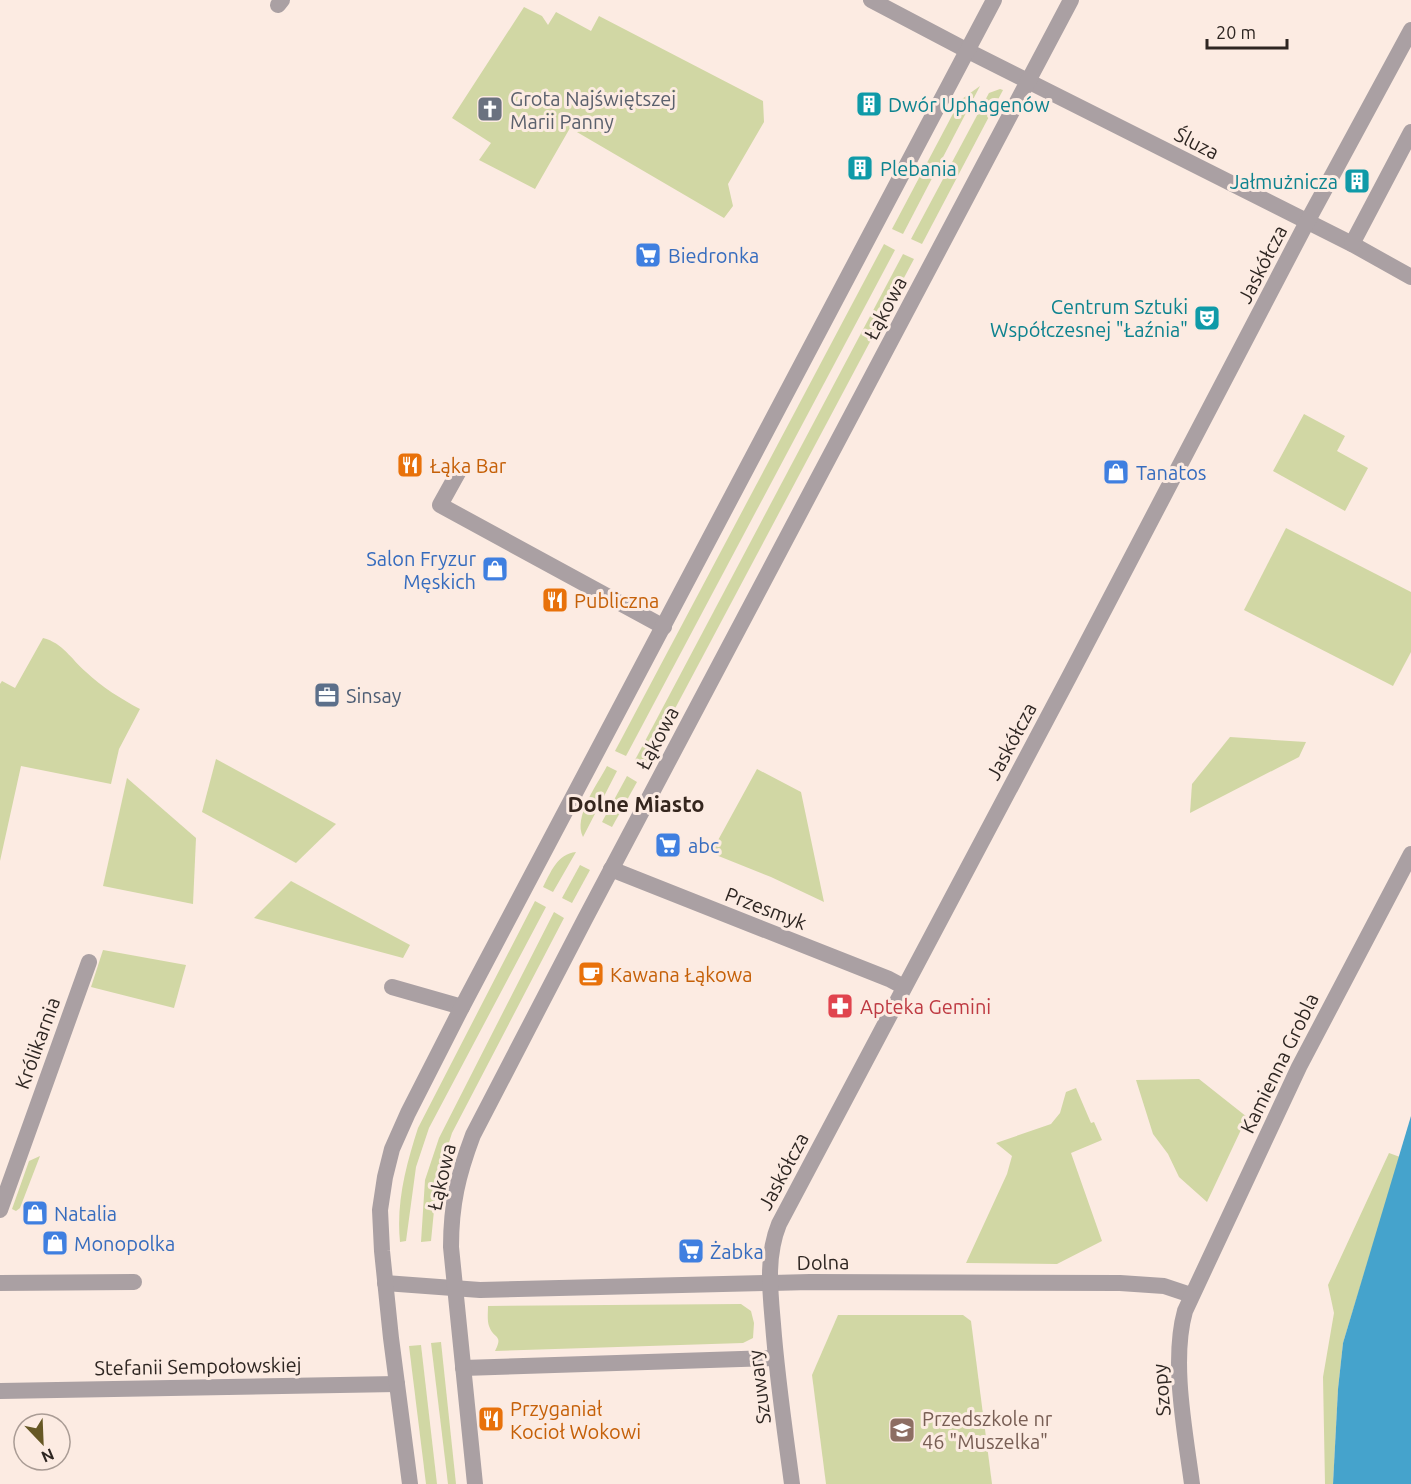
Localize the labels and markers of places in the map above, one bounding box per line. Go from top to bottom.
place label: Grota Najświętszej Marii Panny [510,87,676,133]
building icon: Dwór Uphagenów [854,89,884,119]
place label: Dwór Uphagenów [888,93,1050,116]
church icon: Grota Najświętszej Marii Panny [475,94,505,124]
building icon: Plebania [845,153,875,183]
place label: Plebania [880,157,957,180]
building icon: Jałmużnicza [1342,166,1372,196]
place label: Jałmużnicza [1230,170,1338,193]
supermarket icon: Biedronka [633,240,663,270]
place label: Biedronka [668,244,759,267]
place label: Centrum Sztuki Współczesnej "Łaźnia" [990,295,1188,341]
theatre icon: Centrum Sztuki Współczesnej "Łaźnia" [1192,303,1222,333]
restaurant icon: Łąka Bar [395,450,425,480]
place label: Łąka Bar [430,454,507,477]
shop icon: Tanatos [1101,457,1131,487]
place label: Tanatos [1136,461,1207,484]
place label: Salon Fryzur Męskich [366,547,476,593]
shop icon: Salon Fryzur Męskich [480,554,510,584]
restaurant icon: Publiczna [540,585,570,615]
place label: Publiczna [574,589,659,612]
office icon: Sinsay [312,680,342,710]
place label: Sinsay [346,684,402,707]
supermarket icon: abc [653,830,683,860]
place label: abc [688,834,719,857]
cafe icon: Kawana Łąkowa [576,959,606,989]
place label: Kawana Łąkowa [610,963,752,986]
pharmacy icon: Apteka Gemini [825,991,855,1021]
place label: Apteka Gemini [860,995,991,1018]
shop icon: Natalia [20,1198,50,1228]
place label: Natalia [54,1202,117,1225]
shop icon: Monopolka [40,1228,70,1258]
place label: Monopolka [74,1232,175,1255]
supermarket icon: Żabka [676,1236,706,1266]
place label: Żabka [710,1240,764,1263]
place label: Przyganiał Kocioł Wokowi [510,1397,641,1443]
restaurant icon: Przyganiał Kocioł Wokowi [476,1404,506,1434]
place label: Przedszkole nr 46 "Muszelka" [922,1407,1053,1453]
school or university icon: Przedszkole nr 46 "Muszelka" [887,1415,917,1445]

